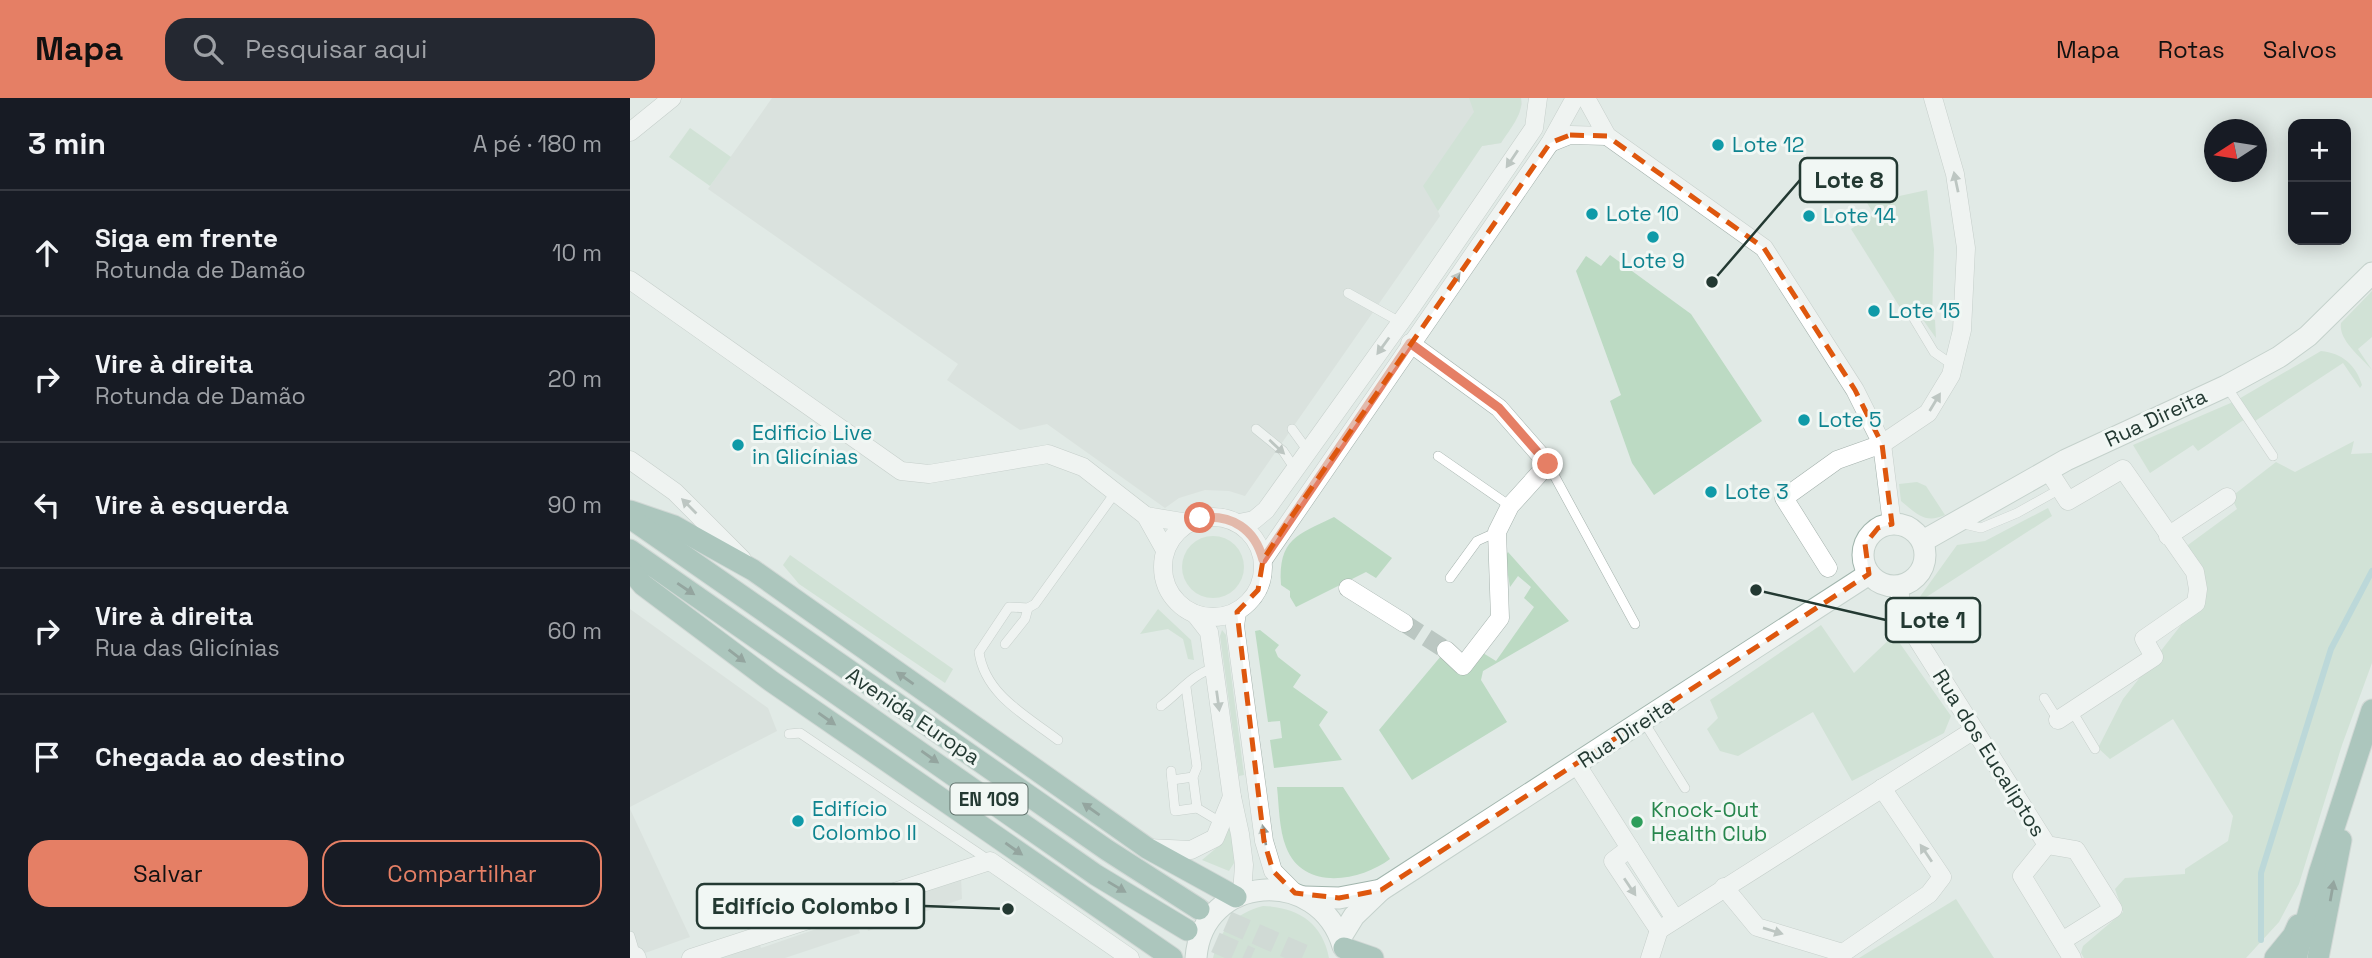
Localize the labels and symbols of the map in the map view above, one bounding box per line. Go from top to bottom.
north arrow [2204,119,2267,182]
place label: Lote 12 [1732,131,1805,158]
marker: Lote 12 [1710,137,1726,153]
one-way arrow [1506,149,1519,169]
callout: Lote 8 [1800,158,1897,202]
text: Lote 8 [1814,165,1884,195]
one-way arrow [1951,171,1962,193]
place label: Lote 10 [1606,200,1679,227]
place label: Lote 14 [1823,202,1896,229]
marker: Lote 10 [1584,206,1600,222]
marker: Lote 14 [1801,208,1817,224]
marker: Lote 9 [1645,229,1661,245]
place label: Lote 9 [1621,247,1685,274]
one-way arrow [1447,272,1460,291]
place label: Lote 15 [1888,297,1960,324]
marker: Lote 15 [1866,303,1882,319]
one-way arrow [1376,337,1390,355]
street label: Rua Direita [2100,382,2211,453]
one-way arrow [1928,393,1941,412]
place label: Lote 5 [1818,406,1882,433]
marker: Lote 5 [1796,412,1812,428]
place label: Edificio Live in Glicínias [752,419,872,470]
marker: Edificio Live in Glicínias [730,437,746,453]
one-way arrow [1268,439,1285,455]
route end [1532,448,1563,479]
place label: Lote 3 [1725,478,1789,505]
marker: Lote 3 [1703,484,1719,500]
one-way arrow [680,498,697,515]
route start [1184,502,1215,533]
one-way arrow [677,582,696,595]
callout: Lote 1 [1886,598,1980,642]
text: Lote 1 [1900,605,1966,635]
one-way arrow [728,648,746,662]
street label: Avenida Europa [841,661,985,770]
street label: Rua dos Eucaliptos [1927,664,2052,842]
one-way arrow [896,671,914,685]
one-way arrow [1213,690,1224,712]
street label: Rua Direita [1572,691,1679,774]
one-way arrow [818,712,836,726]
one-way arrow [921,750,939,764]
road number: EN 109 [950,784,1028,814]
place label: Edifício Colombo II [812,795,917,846]
place label: Knock-Out Health Club [1651,796,1767,847]
one-way arrow [1082,802,1100,816]
marker: Edifício Colombo II [790,813,806,829]
marker: Knock-Out Health Club [1629,814,1645,830]
one-way arrow [1258,824,1269,846]
one-way arrow [1004,842,1024,855]
one-way arrow [1920,843,1933,863]
one-way arrow [1624,877,1637,897]
one-way arrow [2327,880,2338,902]
one-way arrow [1108,881,1127,894]
callout: Edifício Colombo I [697,884,924,928]
text: Edifício Colombo I [712,891,910,921]
one-way arrow [1763,927,1784,937]

